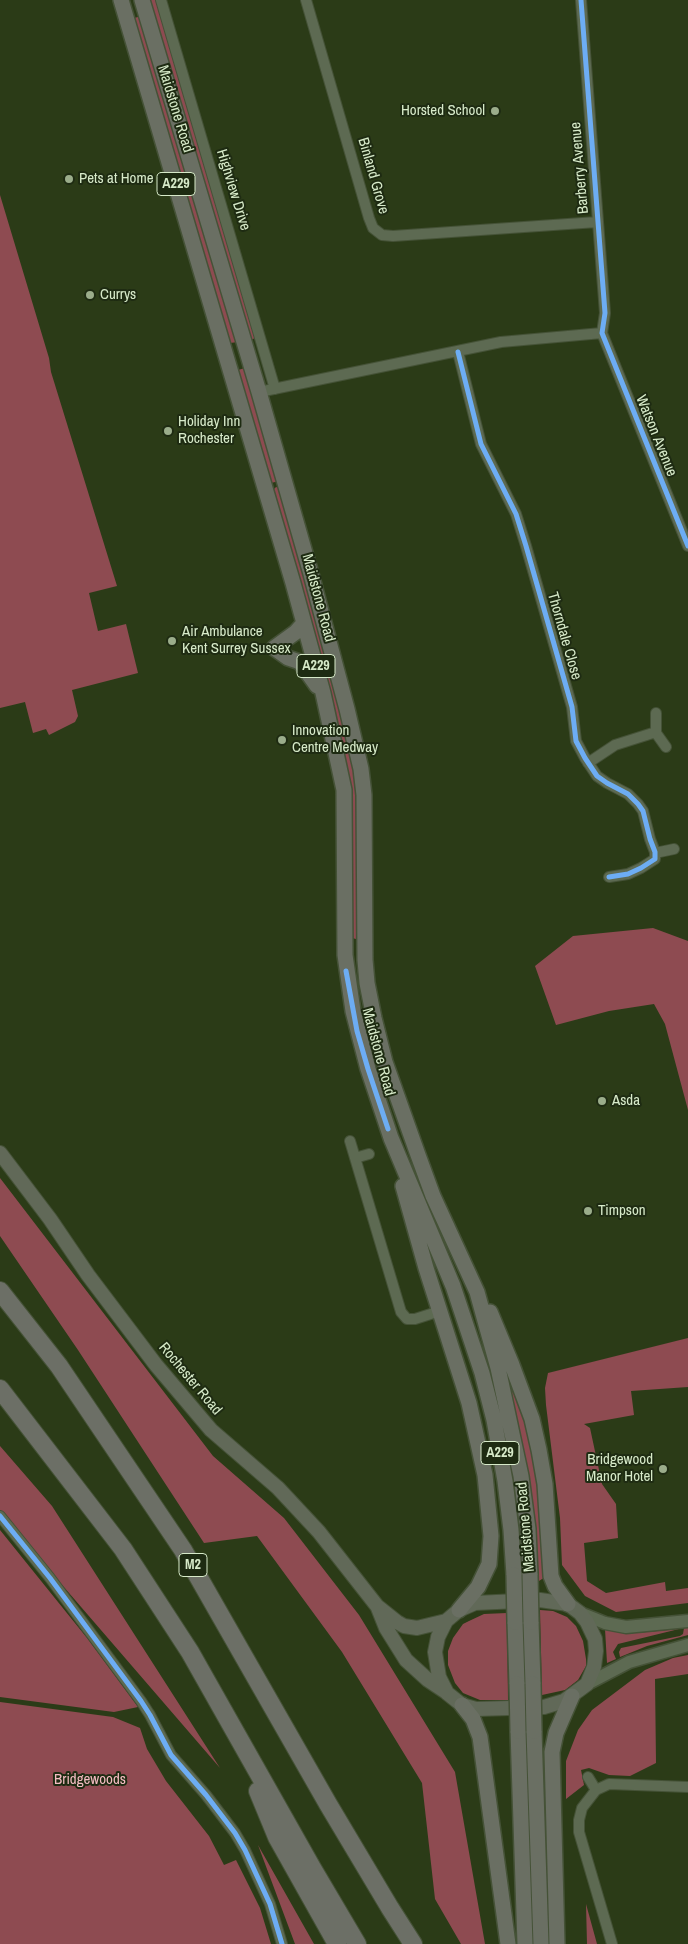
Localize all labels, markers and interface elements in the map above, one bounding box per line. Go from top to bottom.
street label: Maidstone Road [153,63,197,155]
place label: Horsted School [401,102,485,120]
marker: Horsted School [489,105,501,117]
street label: Barberry Avenue [567,121,593,215]
street label: Binland Grove [354,136,392,216]
street label: Highview Drive [212,147,254,233]
place label: Pets at Home [79,170,154,188]
road number: A229 [157,172,195,195]
marker: Pets at Home [63,173,75,185]
place label: Currys [100,286,136,304]
marker: Currys [84,289,96,301]
street label: Watson Avenue [632,393,680,479]
place label: Holiday Inn Rochester [178,413,240,448]
marker: Holiday Inn Rochester [162,425,174,437]
street label: Maidstone Road [298,552,338,644]
street label: Thorndale Close [543,590,585,682]
place label: Air Ambulance Kent Surrey Sussex [182,623,291,658]
marker: Air Ambulance Kent Surrey Sussex [166,635,178,647]
road number: A229 [297,654,335,678]
place label: Innovation Centre Medway [292,722,378,757]
marker: Innovation Centre Medway [276,734,288,746]
street label: Maidstone Road [358,1006,398,1098]
place label: Asda [612,1092,640,1110]
marker: Asda [596,1095,608,1107]
place label: Timpson [598,1202,646,1220]
marker: Timpson [582,1205,594,1217]
street label: Rochester Road [155,1339,225,1419]
road number: A229 [481,1442,519,1465]
place label: Bridgewood Manor Hotel [586,1451,653,1486]
marker: Bridgewood Manor Hotel [657,1463,669,1475]
street label: Maidstone Road [513,1481,539,1573]
road number: M2 [179,1554,207,1576]
park label: Bridgewoods [54,1771,126,1789]

